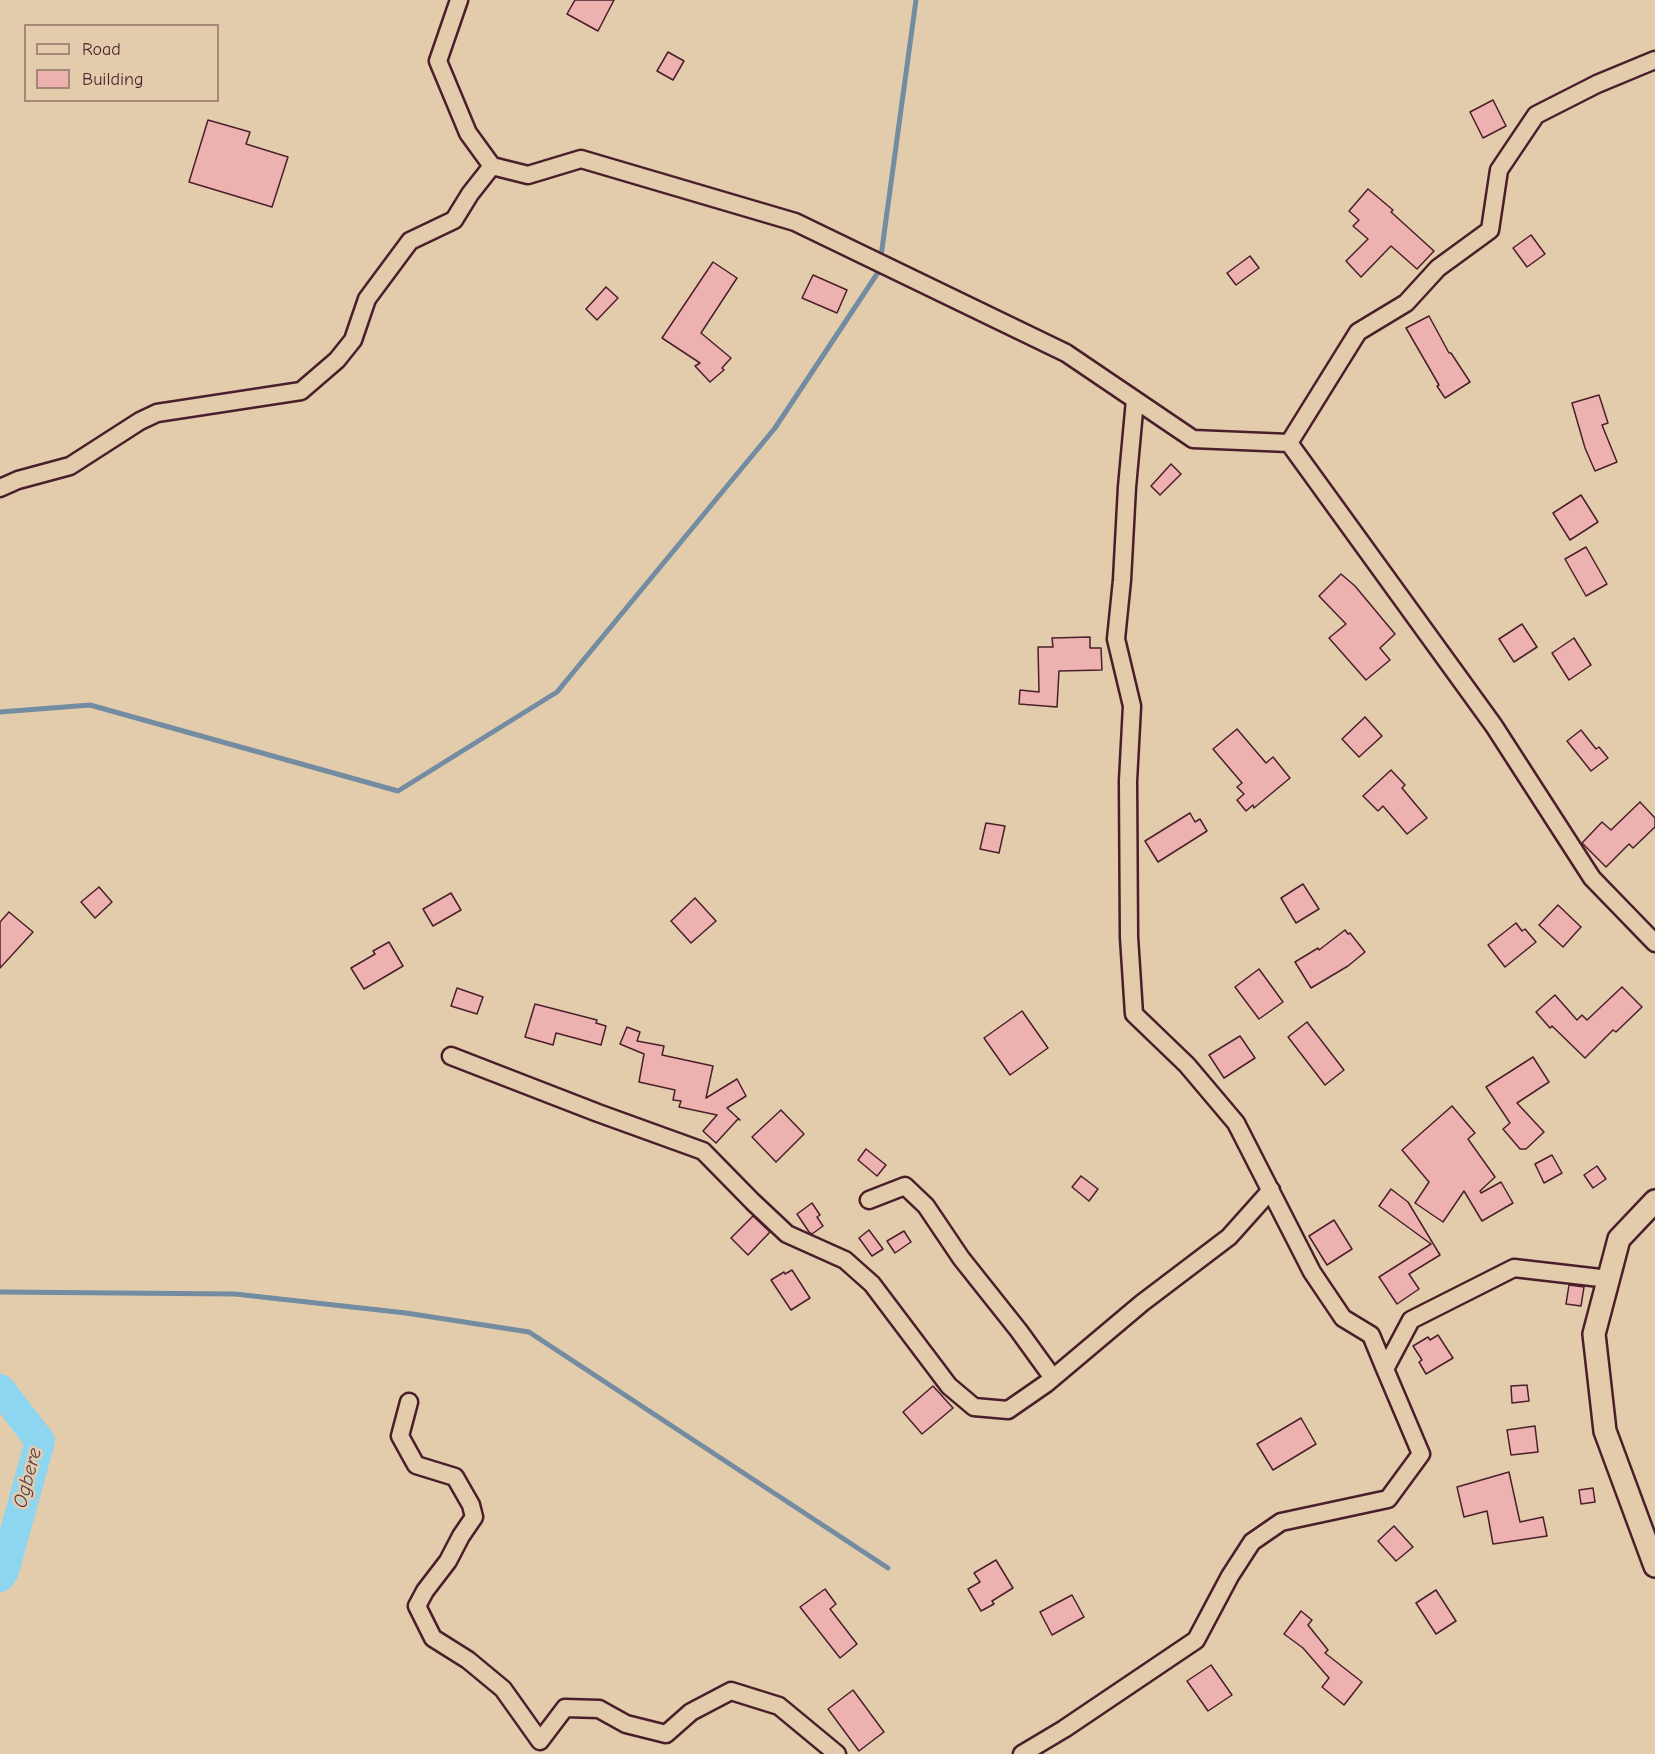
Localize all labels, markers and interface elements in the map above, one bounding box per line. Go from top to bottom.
legend [24,24,219,102]
text: Road [82,39,121,60]
text: Building [82,69,144,90]
water label: Ogbere [8,1445,48,1511]

